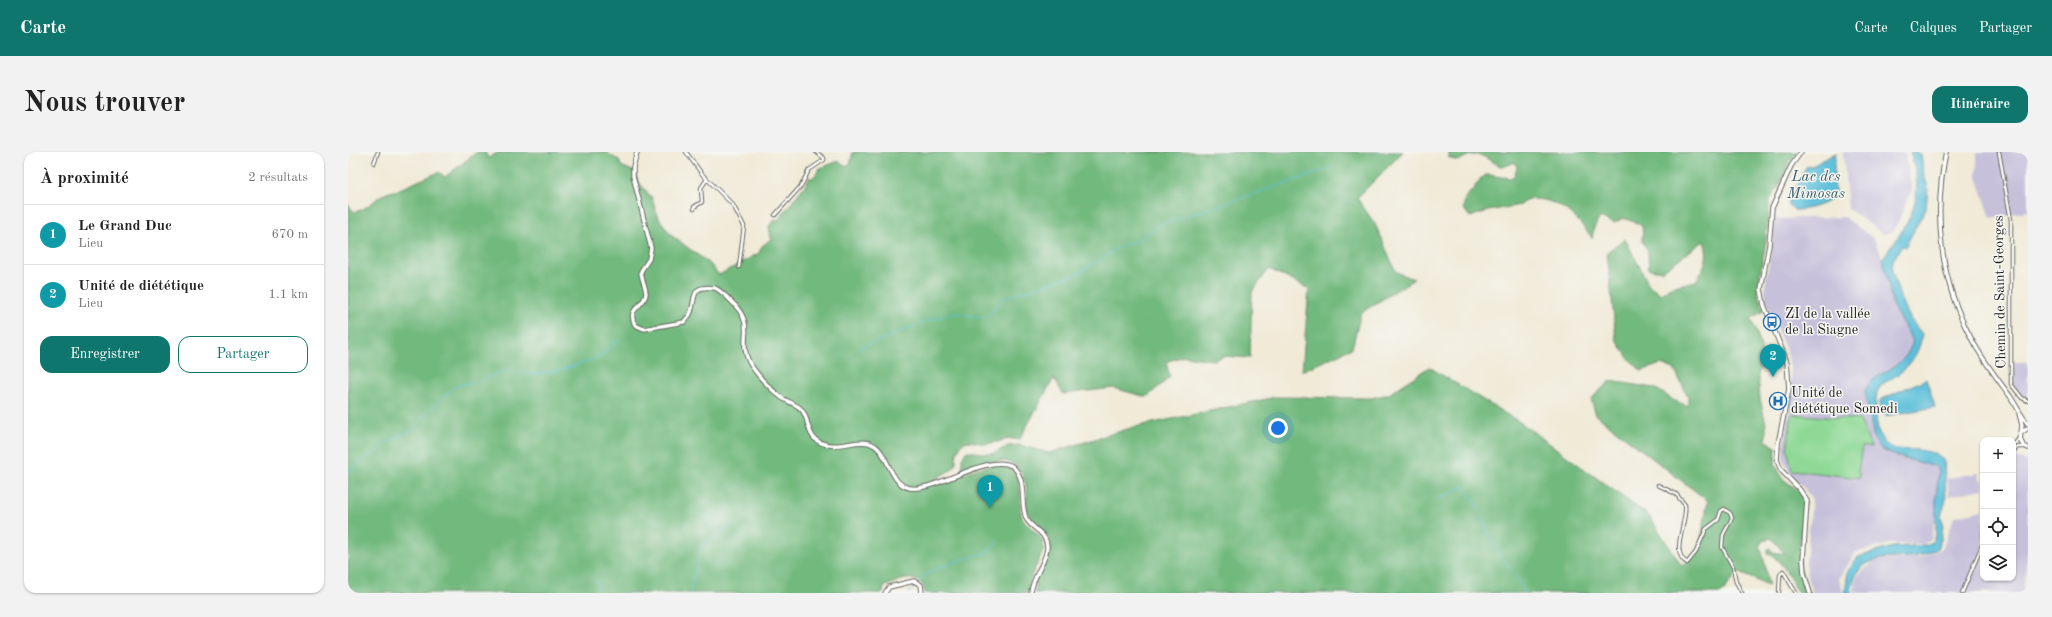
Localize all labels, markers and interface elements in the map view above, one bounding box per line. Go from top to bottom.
text: Carte [20,19,66,38]
text: Carte [1854,21,1888,35]
text: Calques [1910,21,1957,35]
text: Partager [1979,21,2032,35]
button: Itinéraire [1932,86,2028,123]
text: Nous trouver [24,90,185,118]
text: À proximité [40,170,129,187]
water label: Lac des Mimosas [1786,170,1845,202]
text: 2 résultats [248,171,308,184]
street label: Chemin de Saint-Georges [1992,215,2008,369]
text: Le Grand Duc [78,219,172,234]
text: 1 [49,228,57,241]
text: 670 m [271,228,308,241]
text: Lieu [78,237,103,250]
text: Unité de diététique [78,279,204,294]
text: 2 [49,288,57,301]
text: 1.1 km [269,288,308,301]
text: Lieu [78,297,103,310]
place label: ZI de la vallée de la Siagne [1785,307,1870,337]
bus stop icon: ZI de la vallée de la Siagne [1762,312,1782,332]
button: Enregistrer [40,336,170,373]
button: Partager [178,336,308,373]
pin: 2 [1760,344,1786,377]
place label: Unité de diététique Somedi [1791,386,1898,416]
hospital icon: Unité de diététique Somedi [1768,391,1788,411]
your location [1268,418,1288,438]
map controls [1980,437,2016,581]
button: + [1980,437,2016,473]
button: − [1980,473,2016,509]
pin: 1 [977,475,1003,508]
button: locate [1980,509,2016,545]
button: layers [1980,545,2016,581]

